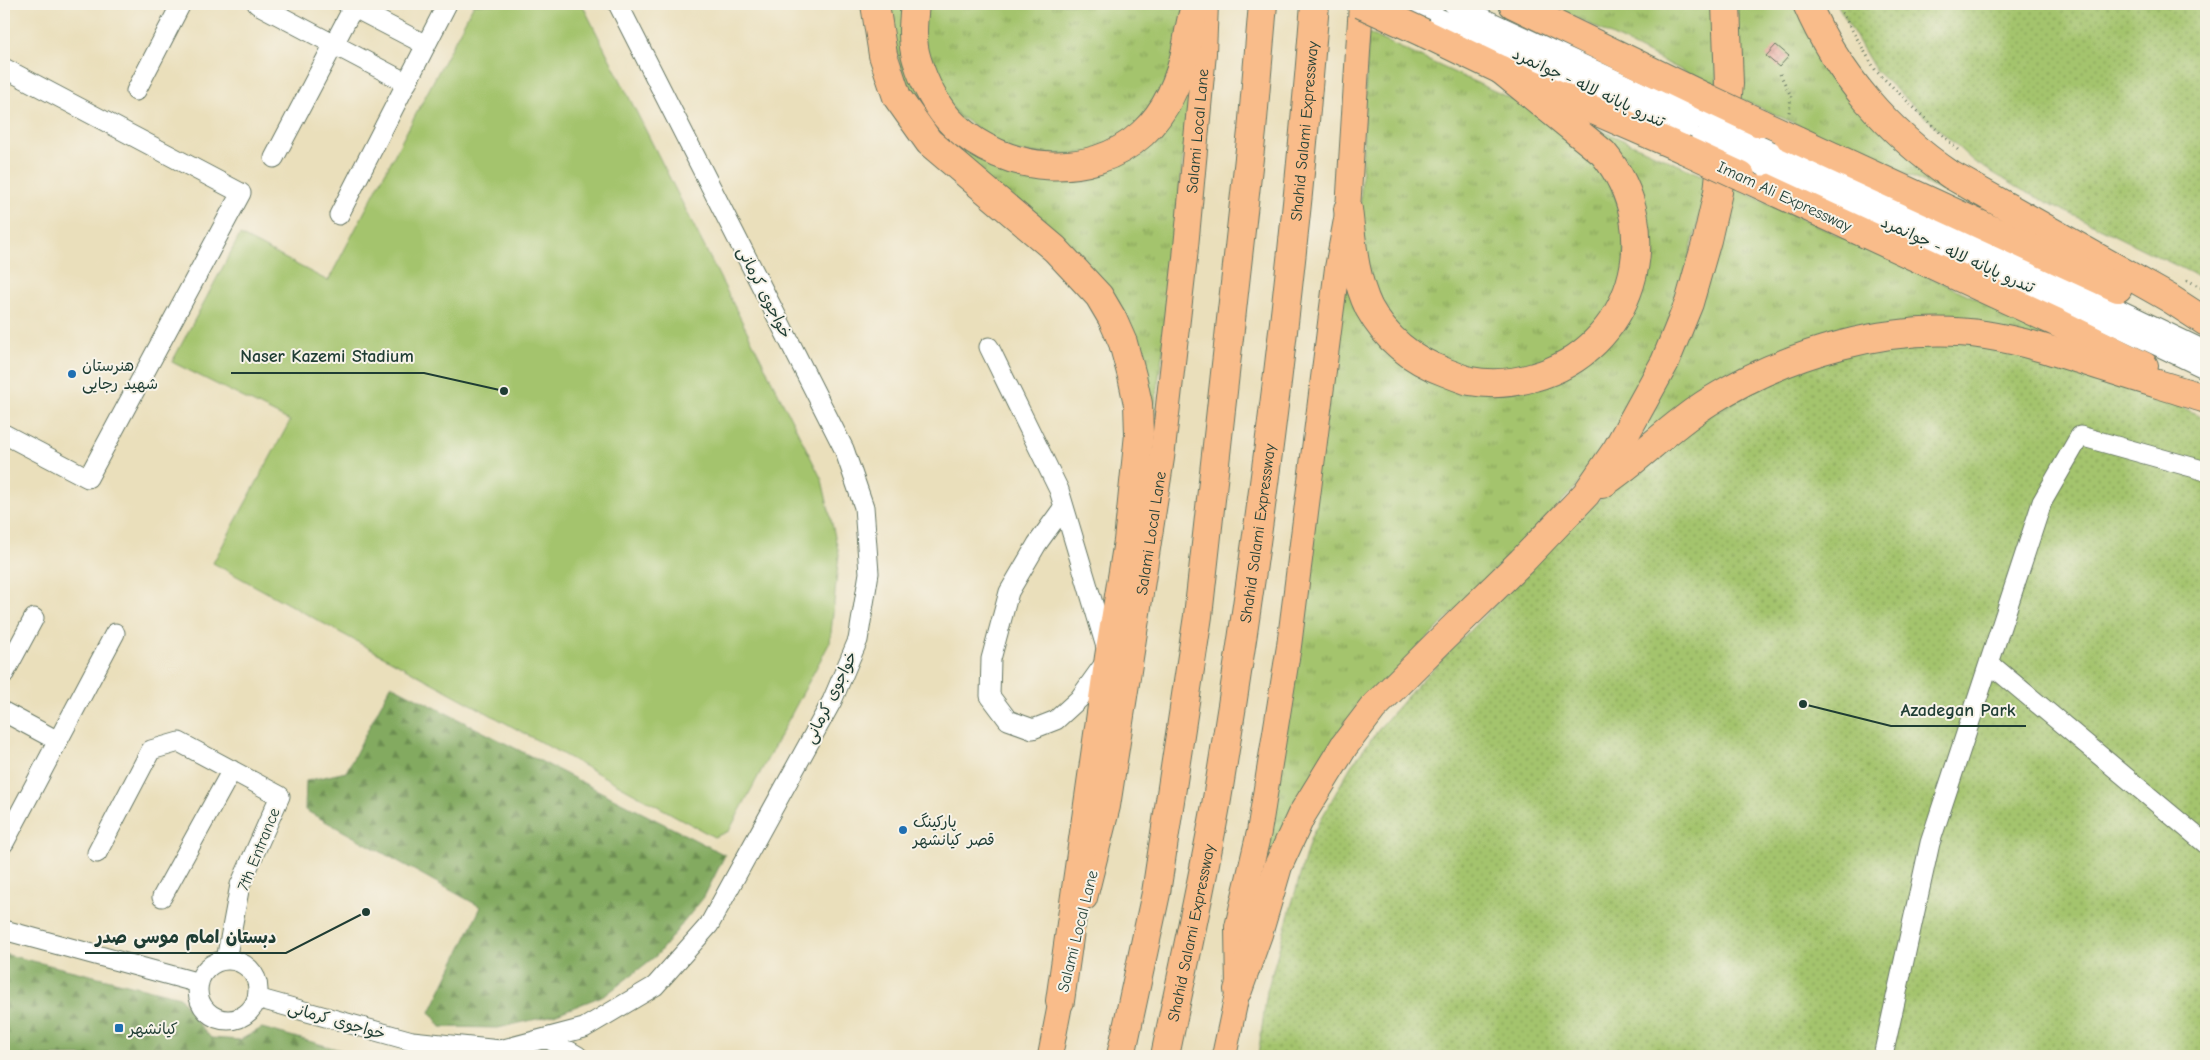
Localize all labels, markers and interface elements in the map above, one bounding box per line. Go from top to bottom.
street label: Shahid Salami Expressway [1287,39,1322,222]
street label: تندرو پایانه لاله - جوانمرد [1509,45,1668,132]
street label: Salami Local Lane [1183,68,1213,194]
street label: Imam Ali Expressway [1715,158,1855,236]
street label: تندرو پایانه لاله - جوانمرد [1878,213,2037,298]
street label: خواجوی کرمانی [732,244,795,342]
callout: Naser Kazemi Stadium [231,340,424,373]
text: Naser Kazemi Stadium [240,346,414,367]
place label: هنرستان شهید رجایی [82,357,158,394]
marker: هنرستان شهید رجایی [66,368,78,380]
street label: Shahid Salami Expressway [1237,442,1279,624]
street label: Salami Local Lane [1133,470,1170,596]
street label: خواجوی کرمانی [801,648,862,747]
callout: Azadegan Park [1891,693,2026,726]
text: Azadegan Park [1900,700,2016,721]
street label: 7th Entrance [234,805,284,894]
place label: پارکینگ قصر کیانشهر [911,812,995,849]
marker: پارکینگ قصر کیانشهر [897,824,909,836]
street label: Shahid Salami Expressway [1164,842,1219,1023]
street label: Salami Local Lane [1054,868,1102,994]
callout: دبستان امام موسی صدر [85,920,286,953]
text: دبستان امام موسی صدر [94,927,276,951]
street label: خواجوی کرمانی [286,998,387,1044]
place label: کیانشهر [127,1020,178,1038]
marker: کیانشهر [113,1022,125,1034]

